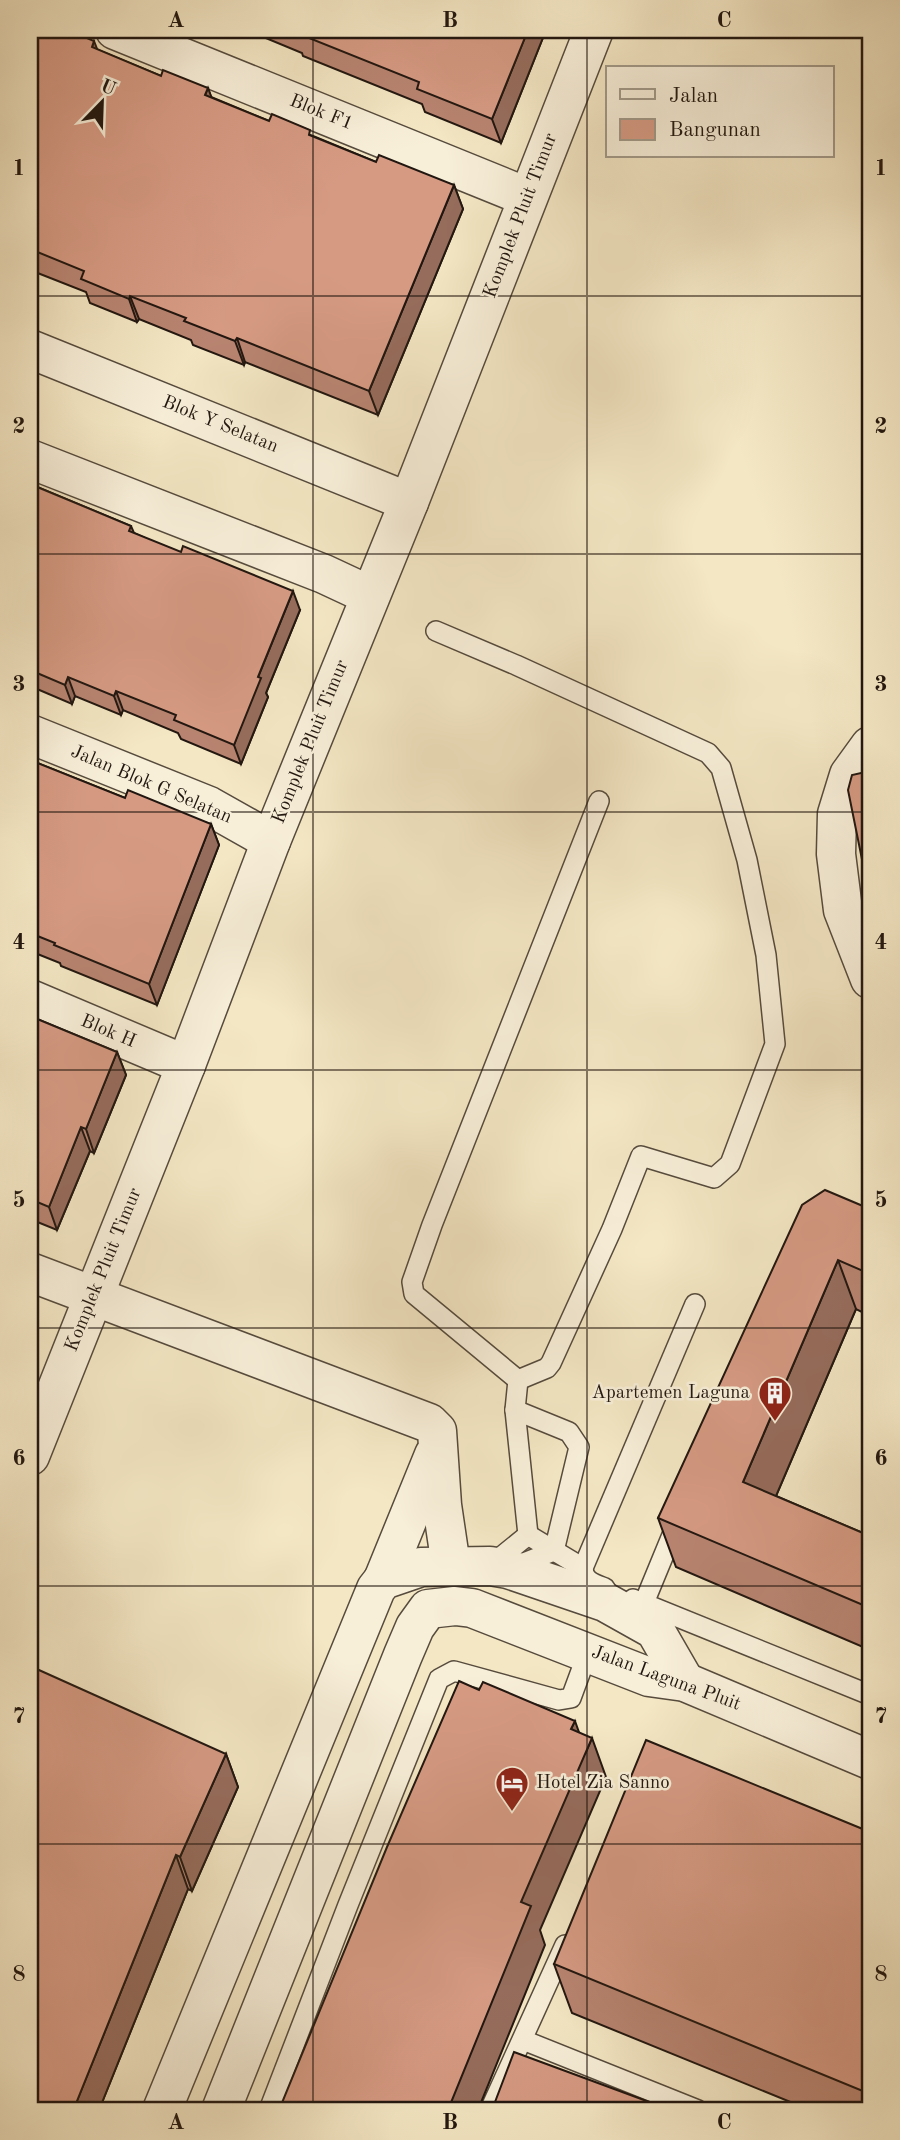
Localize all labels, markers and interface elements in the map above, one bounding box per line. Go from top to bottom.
text: A [167,9,185,32]
text: B [442,9,458,32]
text: C [716,9,732,32]
north arrow [66,66,136,136]
legend [606,66,834,158]
text: U [97,77,118,100]
text: Jalan [669,86,718,107]
street label: Blok F1 [287,92,355,134]
text: Bangunan [669,120,761,141]
street label: Komplek Pluit Timur [481,131,561,301]
text: 1 [12,157,26,180]
text: 1 [874,157,888,180]
street label: Blok Y Selatan [159,393,281,457]
text: 2 [12,415,26,438]
text: 2 [874,415,888,438]
street label: Komplek Pluit Timur [269,657,353,827]
text: 3 [12,673,26,696]
text: 3 [874,673,888,696]
street label: Jalan Blok G Selatan [68,742,234,828]
text: 4 [12,931,26,954]
text: 4 [874,931,888,954]
street label: Blok H [78,1012,138,1052]
street label: Komplek Pluit Timur [62,1185,146,1355]
text: 5 [12,1189,26,1212]
text: 5 [874,1189,888,1212]
building icon: Apartemen Laguna [756,1374,794,1423]
place label: Apartemen Laguna [592,1384,751,1403]
text: 6 [12,1447,26,1470]
text: 6 [874,1447,888,1470]
street label: Jalan Laguna Pluit [589,1643,743,1715]
text: 7 [12,1705,26,1728]
text: 7 [874,1705,888,1728]
hotel icon: Hotel Zia Sanno [493,1764,531,1813]
place label: Hotel Zia Sanno [536,1774,670,1793]
text: 8 [12,1963,26,1986]
text: 8 [874,1963,888,1986]
text: A [167,2111,185,2134]
text: B [442,2111,458,2134]
text: C [716,2111,732,2134]

